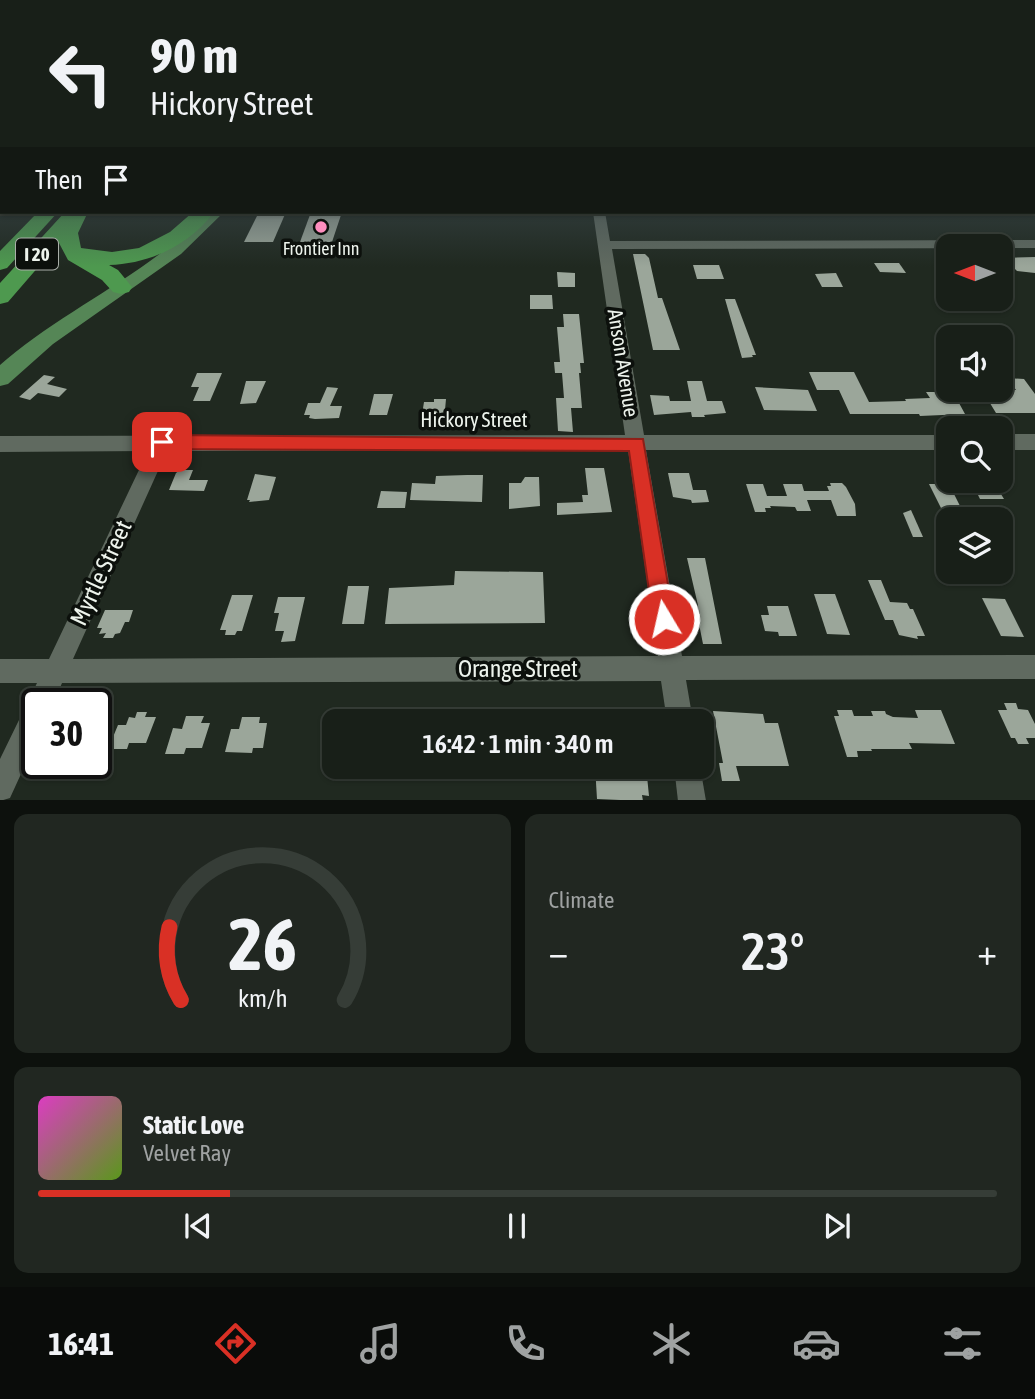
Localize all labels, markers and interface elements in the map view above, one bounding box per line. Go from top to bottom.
text: 90 m [150,27,238,83]
icon: left [35,28,126,119]
text: Hickory Street [150,85,314,122]
icon: arrive [97,161,135,199]
text: Then [35,165,83,195]
marker: Frontier Inn [313,219,329,235]
north arrow [936,234,1013,312]
map controls [936,234,1013,584]
road number: I 20 [16,238,58,270]
place label: Frontier Inn [283,238,359,259]
street label: Anson Avenue [604,307,644,419]
button: sound [936,325,1013,402]
street label: Hickory Street [420,407,528,431]
pin [132,412,192,472]
button: search [936,416,1013,493]
icon: arrive [143,423,181,461]
button: layers [936,507,1013,584]
street label: Myrtle Street [64,516,137,630]
position arrow [627,582,701,656]
street label: Orange Street [458,655,578,682]
speed limit sign: 30 [21,688,112,779]
text: 16:42 · 1 min · 340 m [423,729,613,759]
text: Climate [549,887,614,913]
text: 26 [228,902,296,985]
text: 23° [741,921,804,981]
text: − [549,930,568,973]
text: + [977,930,997,973]
text: km/h [237,983,287,1011]
text: Static Love [143,1110,244,1140]
text: Velvet Ray [143,1140,231,1166]
icon: previous [179,1207,217,1245]
icon: pause [498,1207,536,1245]
icon: next [818,1207,856,1245]
icon: directions [211,1319,260,1368]
icon: music [356,1319,405,1368]
icon: phone [501,1319,550,1368]
icon: climate [647,1319,696,1368]
icon: car [792,1319,841,1368]
icon: filters [938,1319,987,1368]
text: 16:41 [48,1325,114,1362]

